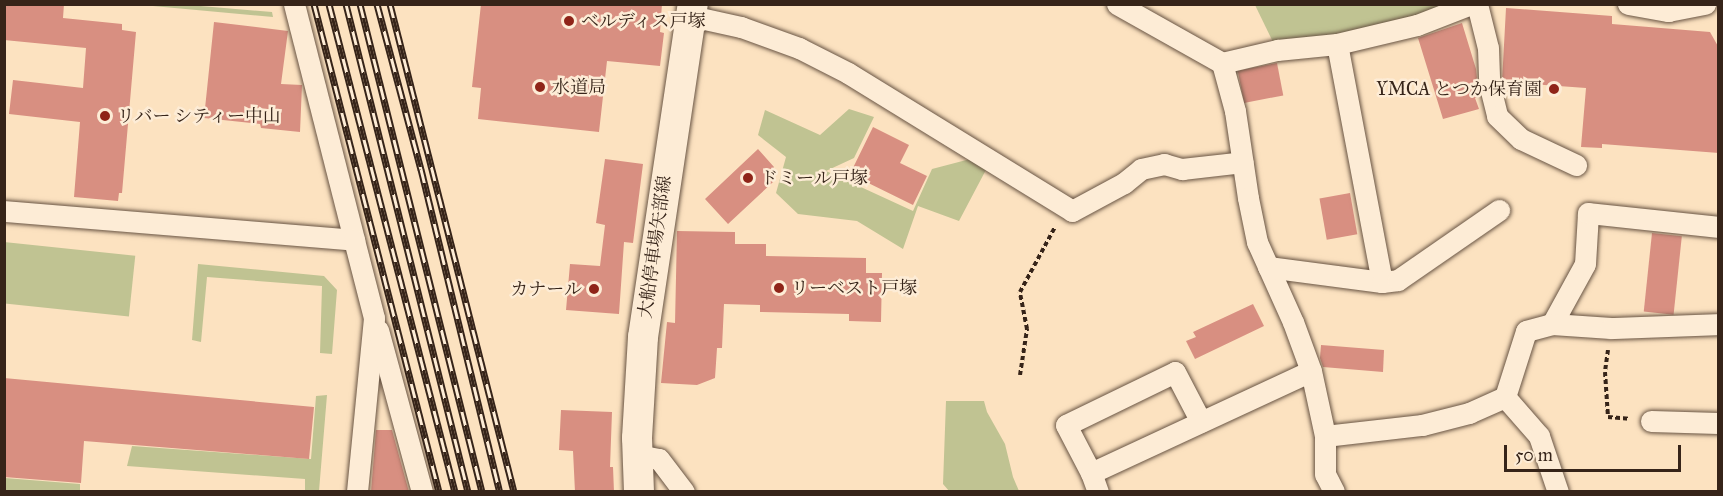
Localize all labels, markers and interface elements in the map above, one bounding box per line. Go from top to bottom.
place label: ベルディス戸塚 [581,10,707,32]
marker: ベルディス戸塚 [562,14,576,28]
place label: 水道局 [552,76,606,98]
place label: YMCA とつか保育園 [1376,78,1542,100]
marker: 水道局 [533,80,547,94]
marker: YMCA とつか保育園 [1547,82,1561,96]
place label: リバー シティー中山 [117,105,283,127]
marker: リバー シティー中山 [98,109,112,123]
place label: ドミール戸塚 [760,167,868,189]
marker: ドミール戸塚 [741,171,755,185]
street label: 大船停車場矢部線 [634,174,676,320]
place label: リーベスト戸塚 [791,277,917,299]
place label: カナール [510,278,582,300]
marker: リーベスト戸塚 [772,281,786,295]
marker: カナール [587,282,601,296]
scale bar [1507,433,1684,471]
text: 50 m [1515,444,1553,466]

